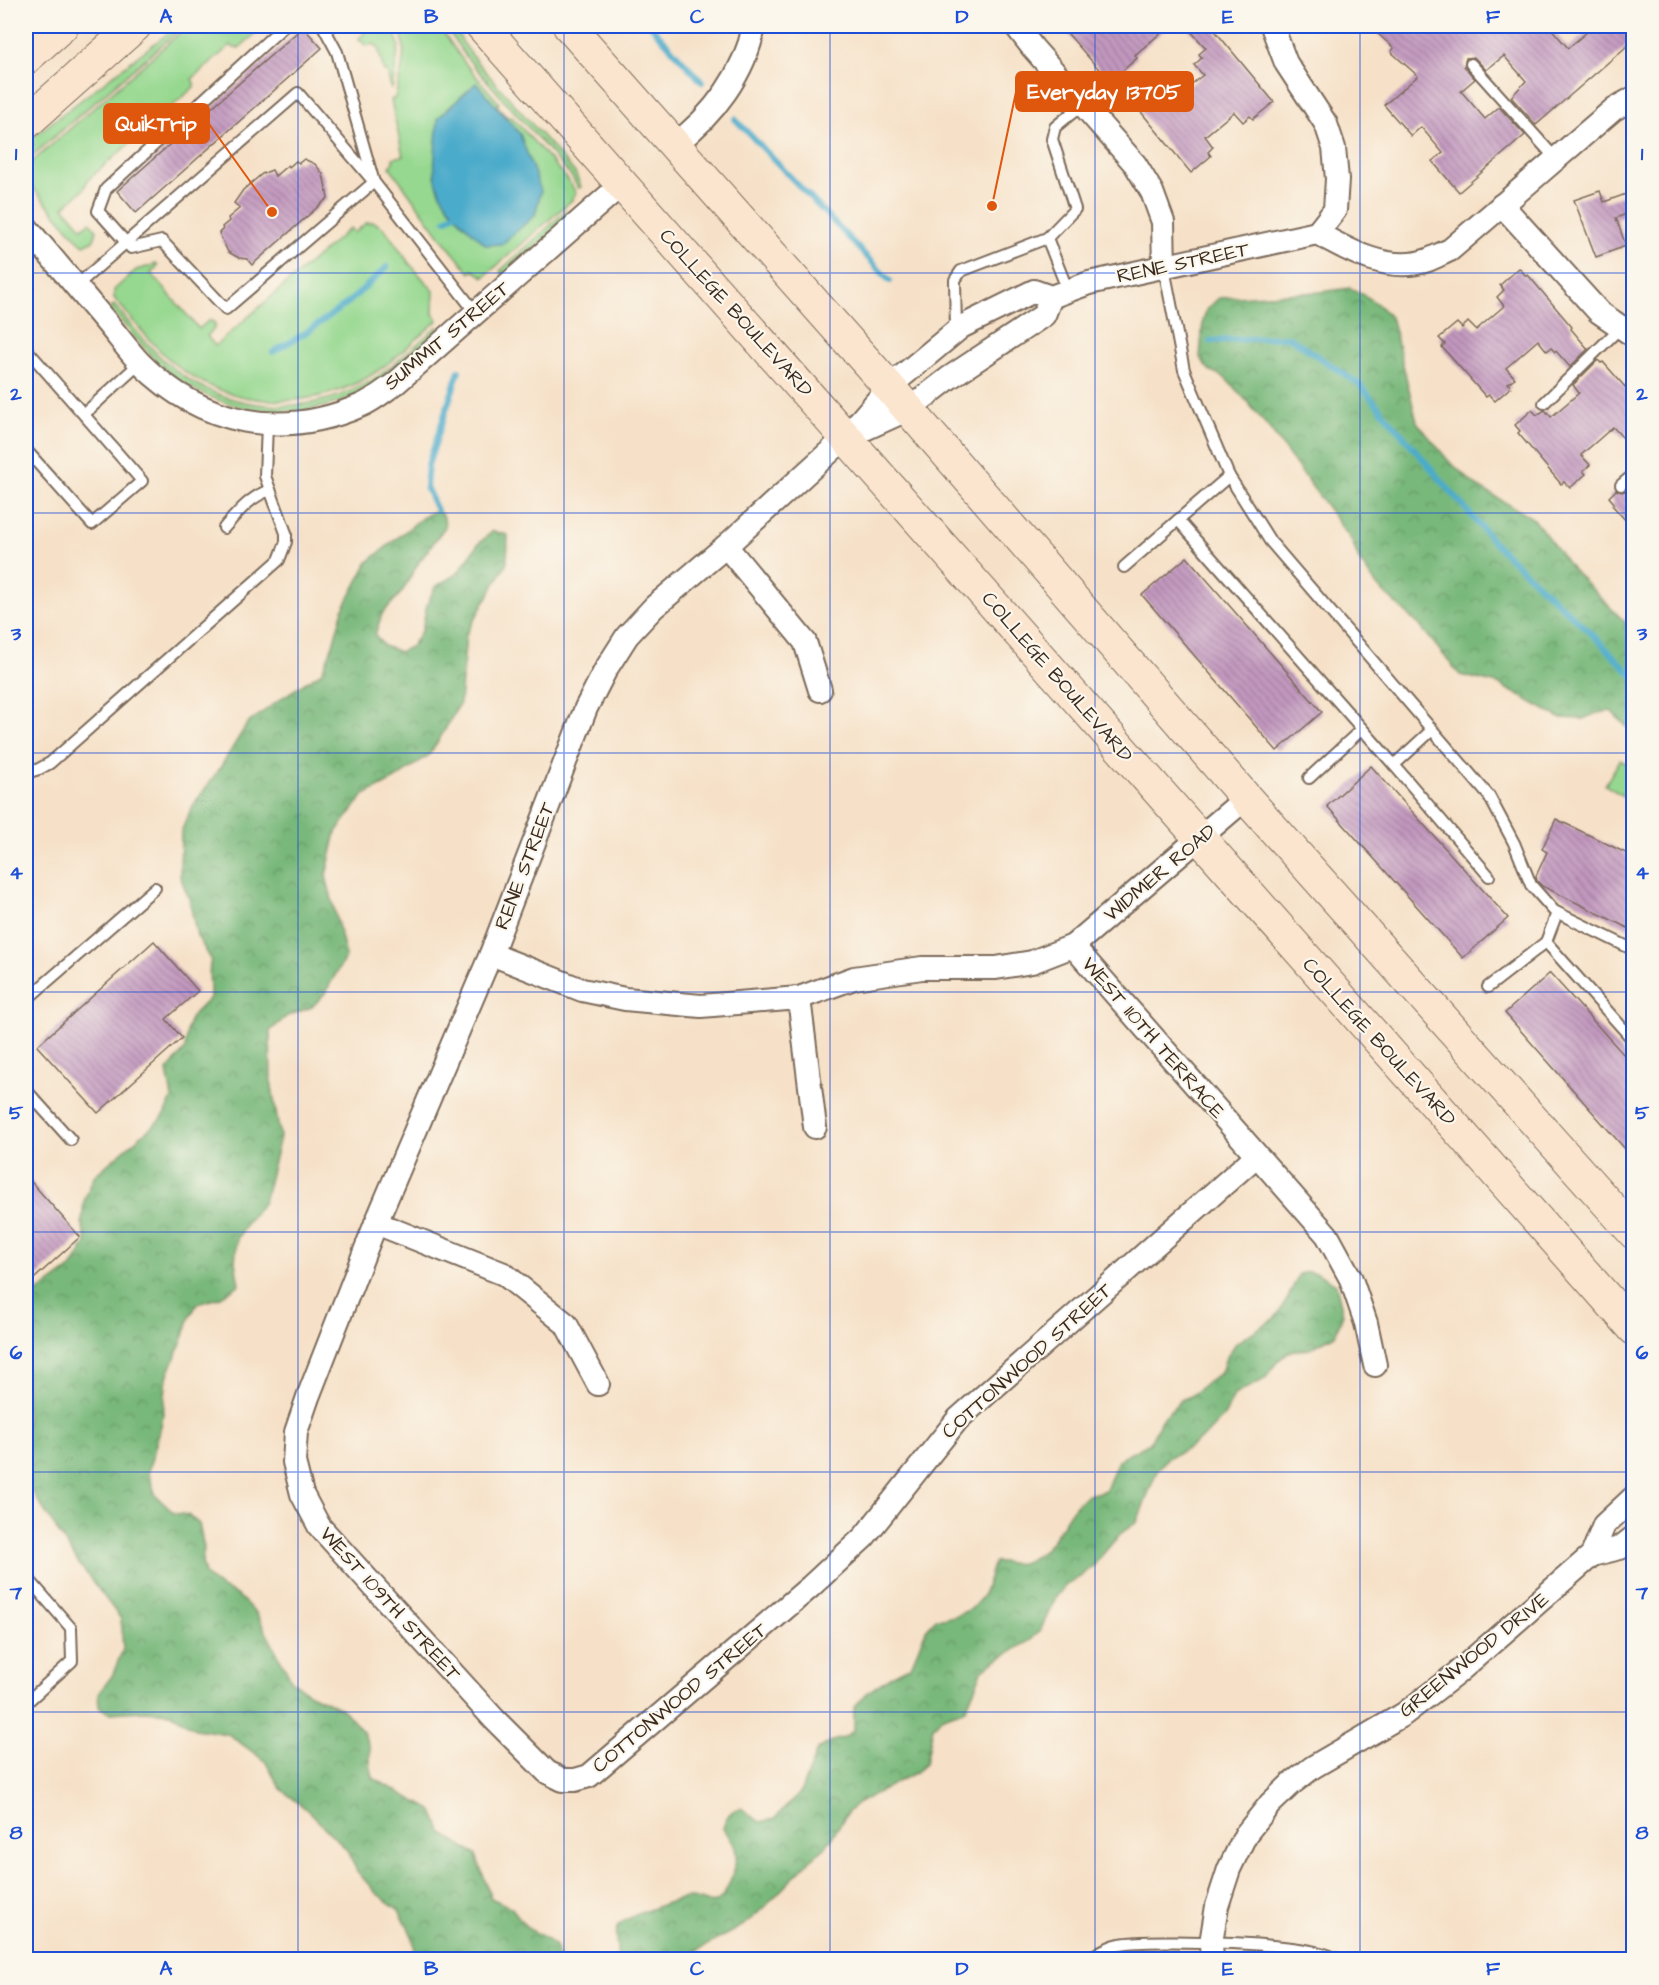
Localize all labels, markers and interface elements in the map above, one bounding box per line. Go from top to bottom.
text: A [160,3,173,31]
text: B [424,3,439,31]
text: C [690,3,705,31]
text: D [956,3,969,31]
text: E [1222,3,1234,31]
text: F [1486,3,1501,31]
callout: Everyday 13705 [1016,72,1193,111]
text: Everyday 13705 [1027,78,1182,110]
callout: QuikTrip [104,104,209,143]
text: QuikTrip [115,110,197,140]
text: 1 [15,140,18,168]
text: 1 [1641,140,1644,168]
street label: COLLEGE BOULEVARD [653,223,819,403]
street label: RENE STREET [1114,235,1252,291]
street label: SUMMIT STREET [378,275,516,397]
text: 2 [9,380,22,408]
text: 2 [1635,380,1648,408]
street label: COLLEGE BOULEVARD [975,586,1139,768]
text: 3 [10,620,22,648]
text: 3 [1636,620,1648,648]
street label: RENE STREET [488,798,562,934]
street label: WIDMER ROAD [1098,818,1222,928]
text: 4 [9,859,23,887]
text: 4 [1635,859,1649,887]
street label: WEST 110TH TERRACE [1075,951,1231,1125]
street label: COLLEGE BOULEVARD [1296,952,1462,1132]
text: 5 [9,1099,24,1127]
text: 5 [1635,1099,1650,1127]
street label: COTTONWOOD STREET [936,1276,1119,1445]
text: 6 [10,1339,23,1367]
text: 6 [1636,1339,1649,1367]
street label: WEST 109TH STREET [313,1521,467,1688]
text: 7 [9,1579,23,1607]
text: 7 [1635,1579,1649,1607]
street label: GREENWOOD DRIVE [1393,1586,1555,1724]
street label: COTTONWOOD STREET [586,1616,774,1780]
text: 8 [10,1819,23,1847]
text: 8 [1636,1819,1649,1847]
text: A [160,1955,173,1983]
text: B [424,1955,439,1983]
text: C [690,1955,705,1983]
text: D [956,1955,969,1983]
text: E [1222,1955,1234,1983]
text: F [1486,1955,1501,1983]

